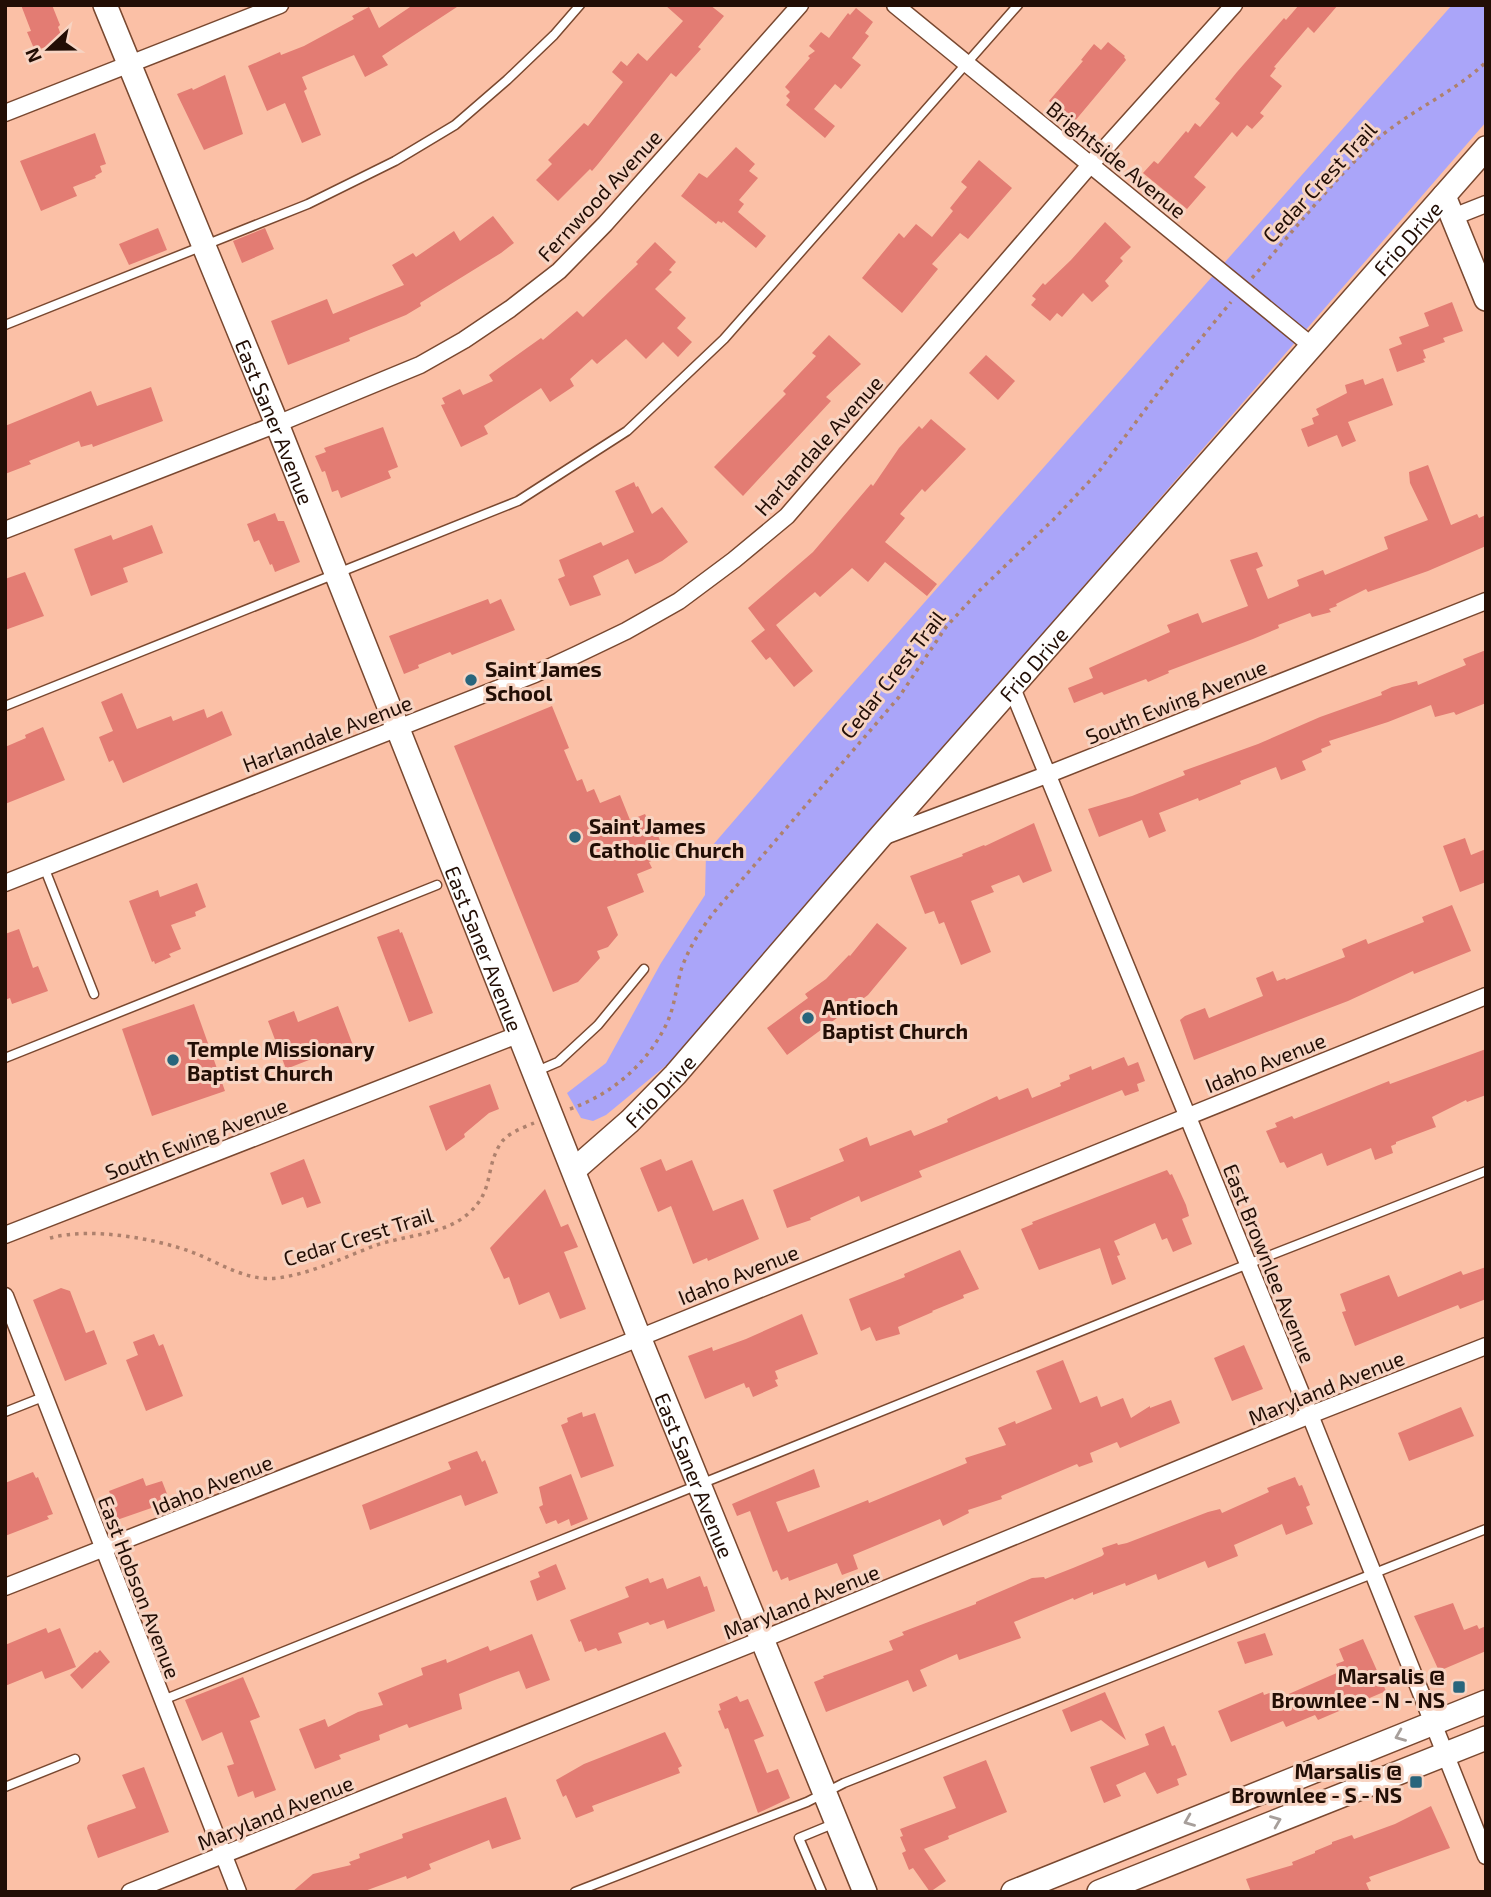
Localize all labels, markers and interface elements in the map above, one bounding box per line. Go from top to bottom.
north arrow [14,14,84,84]
text: N [20,45,46,66]
street label: Brightside Avenue [1042,95,1192,223]
street label: Cedar Crest Trail [1257,116,1382,247]
street label: Fernwood Avenue [532,124,666,266]
street label: Frio Drive [1368,195,1447,280]
street label: East Saner Avenue [231,335,320,508]
street label: Harlandale Avenue [749,370,887,520]
street label: Cedar Crest Trail [834,604,950,743]
street label: Frio Drive [993,621,1072,706]
street label: South Ewing Avenue [1082,653,1270,749]
place label: Saint James School [485,656,602,705]
marker: Saint James School [463,672,479,688]
street label: Harlandale Avenue [239,689,415,777]
place label: Saint James Catholic Church [589,813,744,862]
marker: Saint James Catholic Church [567,829,583,845]
street label: East Saner Avenue [441,862,529,1035]
place label: Antioch Baptist Church [822,994,968,1043]
marker: Antioch Baptist Church [800,1010,816,1026]
street label: Idaho Avenue [1201,1026,1329,1098]
place label: Temple Missionary Baptist Church [187,1036,375,1085]
street label: Frio Drive [619,1049,700,1132]
marker: Temple Missionary Baptist Church [165,1052,181,1068]
street label: South Ewing Avenue [101,1092,291,1184]
street label: East Brownlee Avenue [1219,1160,1321,1366]
street label: Cedar Crest Trail [280,1201,437,1271]
street label: Idaho Avenue [674,1238,802,1310]
street label: Maryland Avenue [1244,1344,1408,1430]
street label: East Saner Avenue [650,1389,740,1561]
street label: Idaho Avenue [148,1448,276,1520]
street label: East Hobson Avenue [94,1492,186,1682]
street label: Maryland Avenue [719,1558,883,1644]
place label: Marsalis @ Brownlee - N - NS [1271,1663,1445,1712]
marker: Marsalis @ Brownlee - N - NS [1451,1679,1467,1695]
one-way arrow [1394,1728,1406,1742]
place label: Marsalis @ Brownlee - S - NS [1231,1758,1402,1807]
street label: Maryland Avenue [193,1769,357,1855]
marker: Marsalis @ Brownlee - S - NS [1408,1774,1424,1790]
one-way arrow [1183,1813,1196,1827]
one-way arrow [1269,1816,1281,1830]

